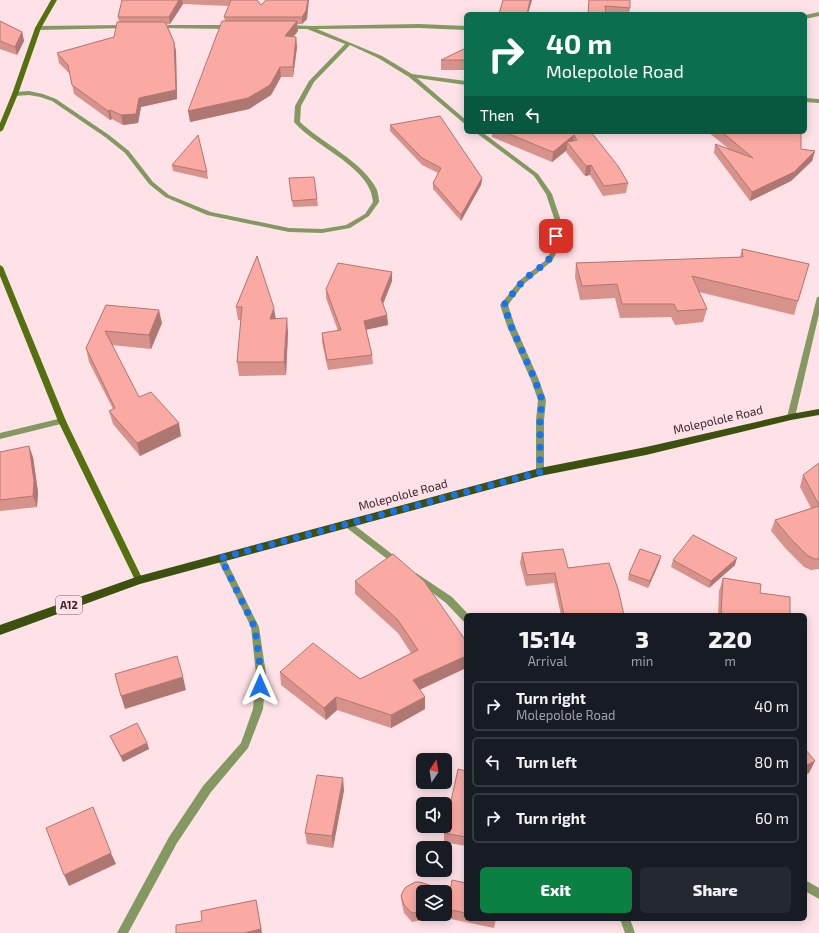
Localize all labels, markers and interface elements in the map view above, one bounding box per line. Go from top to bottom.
text: 40 m [546,26,612,60]
icon: right [480,28,532,80]
text: Molepolole Road [546,60,684,82]
icon: left [522,104,544,126]
text: Then [480,106,514,124]
pin [539,219,573,253]
icon: arrive [545,225,567,247]
street label: Molepolole Road [671,402,764,436]
street label: Molepolole Road [357,475,449,513]
road number: A12 [56,596,82,614]
text: 15:14 [519,624,576,653]
text: 3 [635,624,649,653]
text: 220 [708,624,752,653]
text: Arrival [528,653,567,669]
text: min [631,653,653,669]
text: m [724,653,736,669]
position arrow [239,665,281,707]
text: Turn right [516,689,586,707]
icon: right [482,695,504,717]
text: 40 m [754,697,789,715]
text: Molepolole Road [516,707,615,723]
icon: left [482,751,504,773]
north arrow [416,753,452,789]
map controls [416,753,452,921]
text: Turn left [516,753,577,771]
text: 80 m [754,753,789,771]
button: sound [416,797,452,833]
icon: right [482,807,504,829]
text: Turn right [516,809,586,827]
text: 60 m [755,809,789,827]
button: search [416,841,452,877]
button: Exit [480,867,632,913]
button: Share [640,867,791,913]
button: layers [416,885,452,921]

